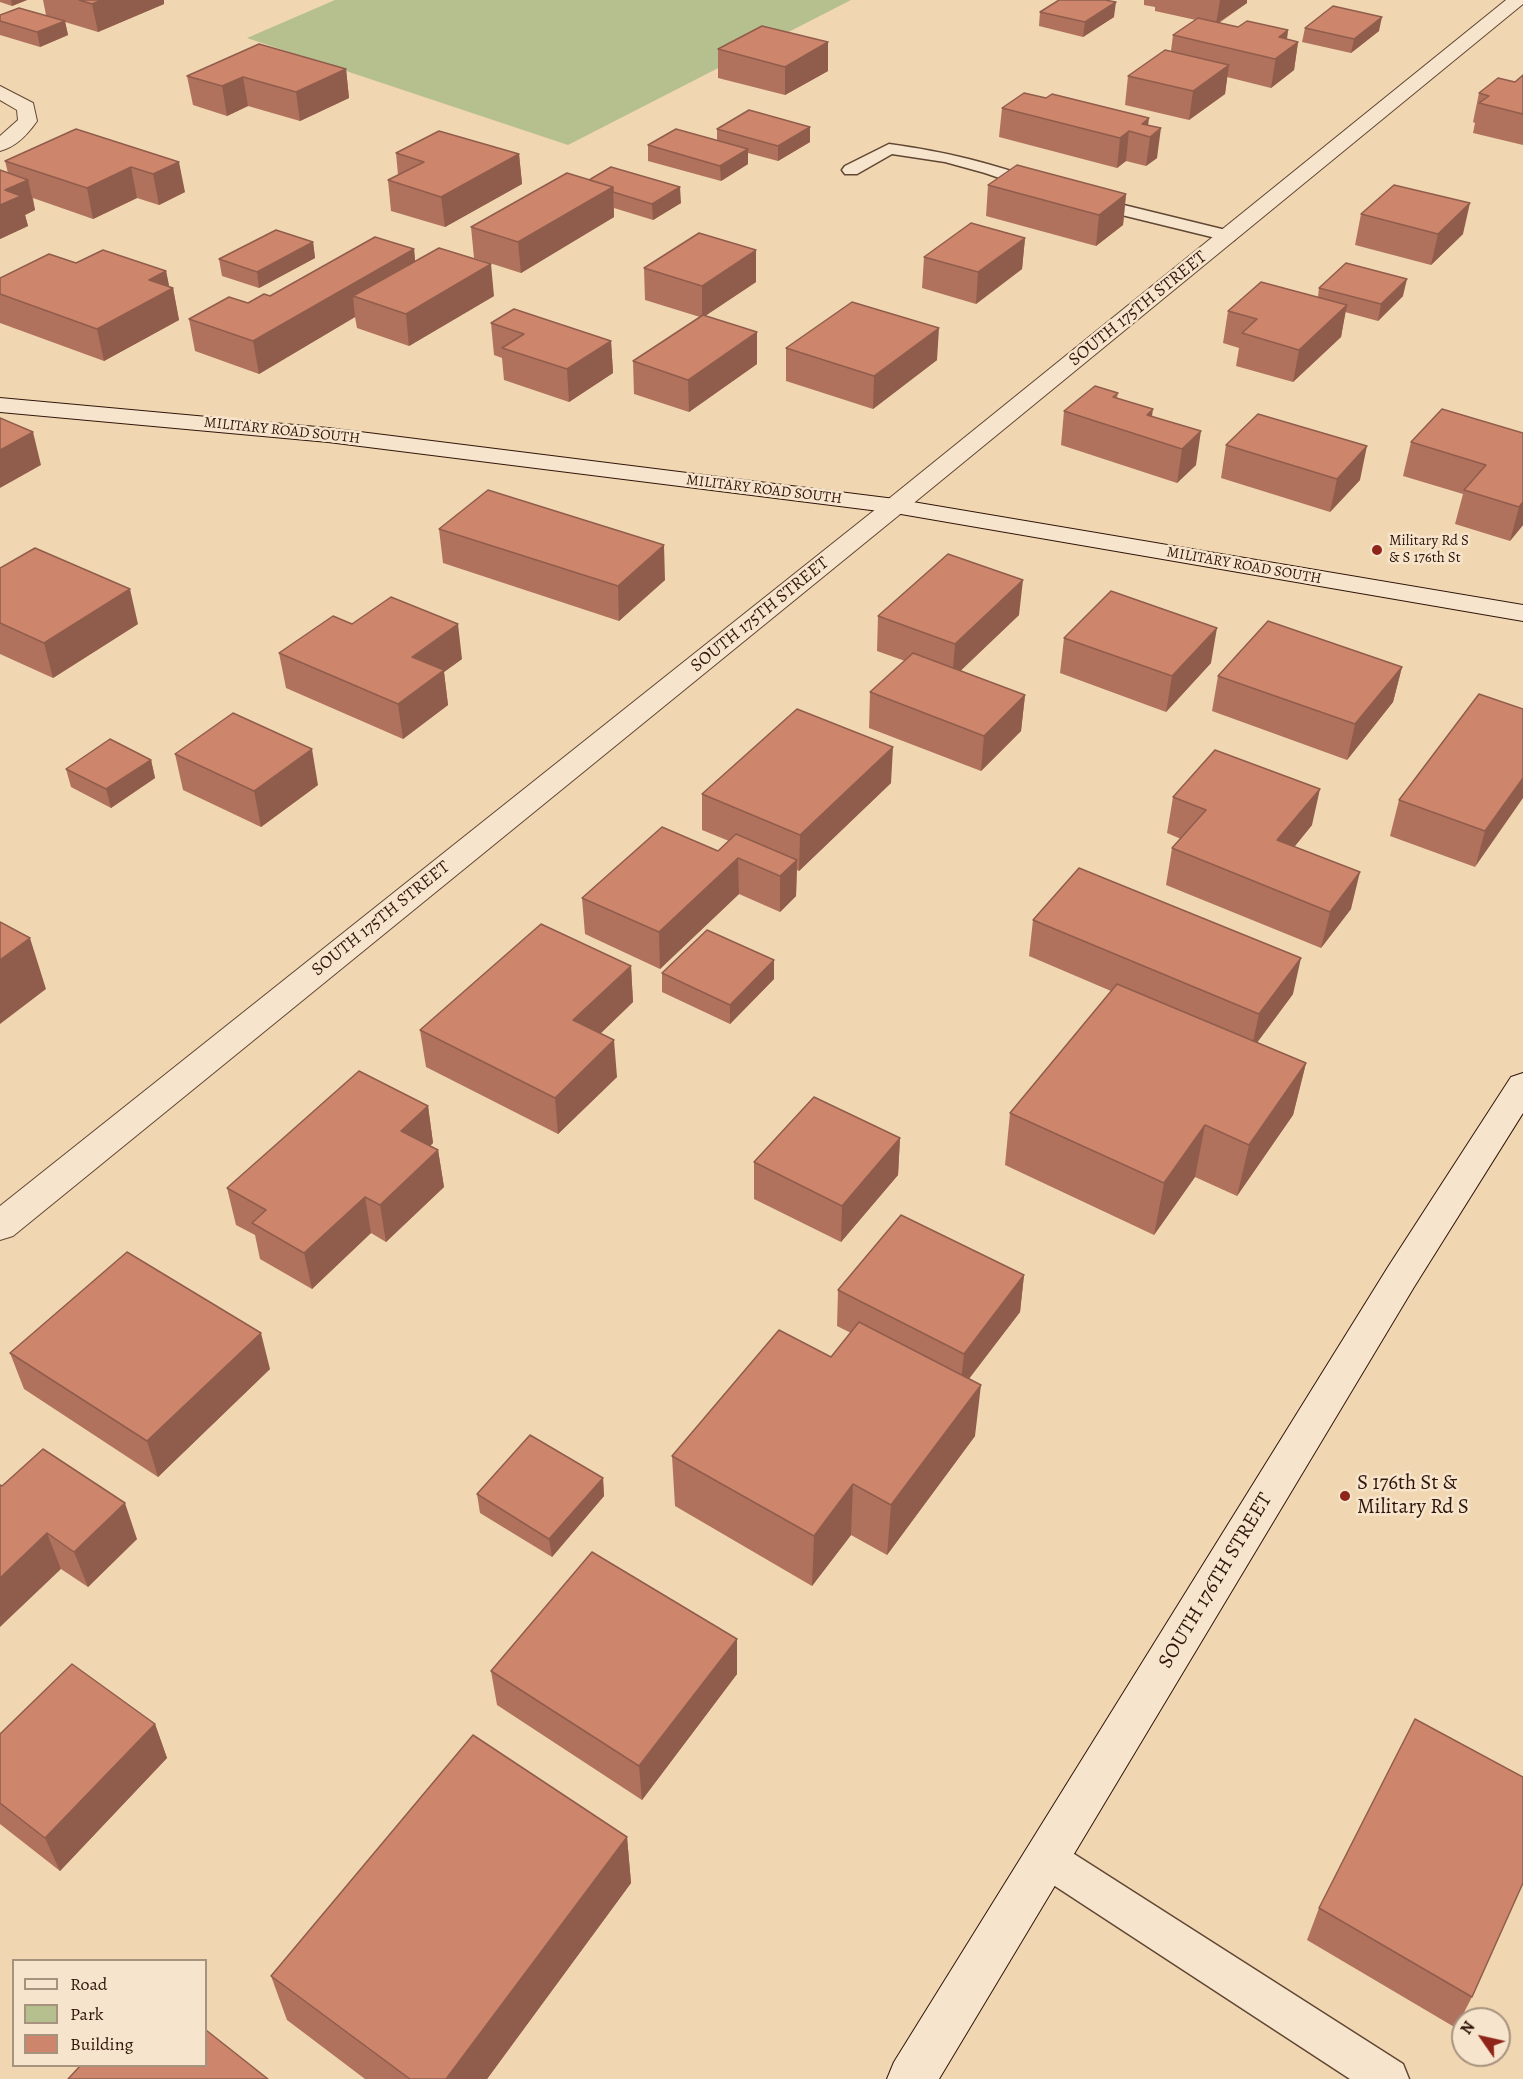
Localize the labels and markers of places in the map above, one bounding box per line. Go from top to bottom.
place label: Military Rd S & S 176th St [1389,532,1469,567]
marker: Military Rd S & S 176th St [1370,543,1384,557]
place label: S 176th St & Military Rd S [1357,1471,1469,1521]
marker: S 176th St & Military Rd S [1338,1489,1352,1503]

